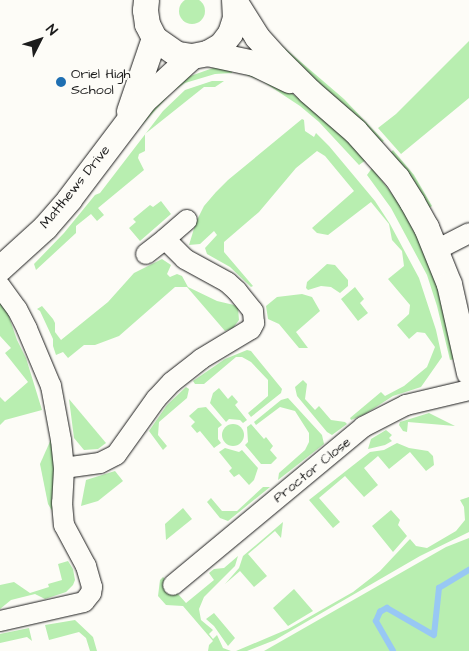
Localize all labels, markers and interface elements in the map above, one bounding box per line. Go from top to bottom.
north arrow [15,15,65,65]
text: N [41,20,62,40]
place label: Oriel High School [71,66,130,98]
marker: Oriel High School [55,76,67,88]
street label: Matthews Drive [36,142,114,232]
street label: Proctor Close [270,434,354,506]

